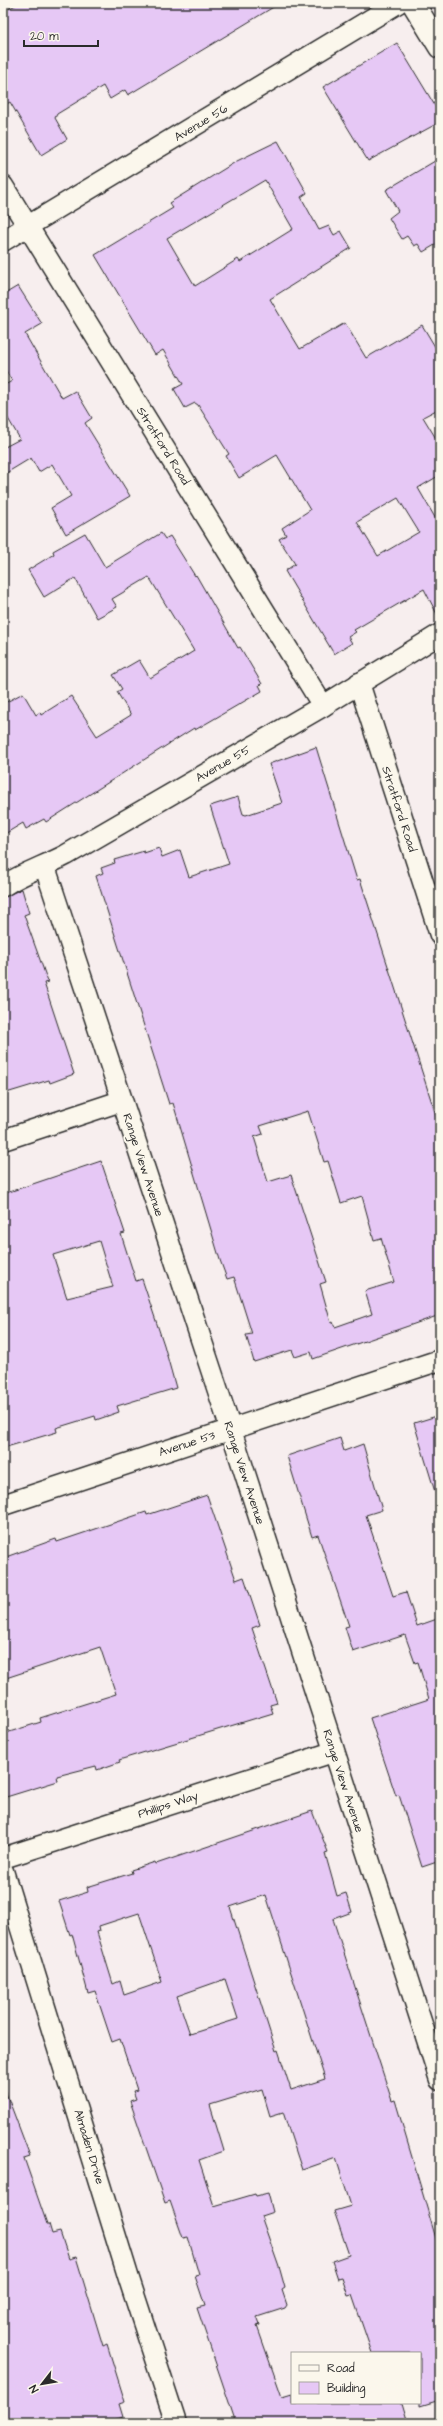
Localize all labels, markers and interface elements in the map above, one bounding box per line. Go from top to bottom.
scale bar [24,22,98,48]
text: 20 m [30,28,59,45]
street label: Avenue 56 [171,100,231,146]
street label: Stratford Road [132,404,194,488]
street label: Avenue 55 [192,741,254,787]
street label: Stratford Road [377,764,421,854]
street label: Range View Avenue [117,1111,168,1220]
street label: Range View Avenue [218,1419,269,1528]
street label: Avenue 53 [157,1427,217,1461]
street label: Range View Avenue [317,1727,368,1836]
street label: Phillips Way [136,1787,201,1824]
street label: Almaden Drive [70,2108,109,2187]
legend [291,2352,421,2404]
text: Road [327,2360,355,2377]
north arrow [22,2364,62,2404]
text: Building [327,2380,365,2398]
text: N [26,2382,42,2396]

